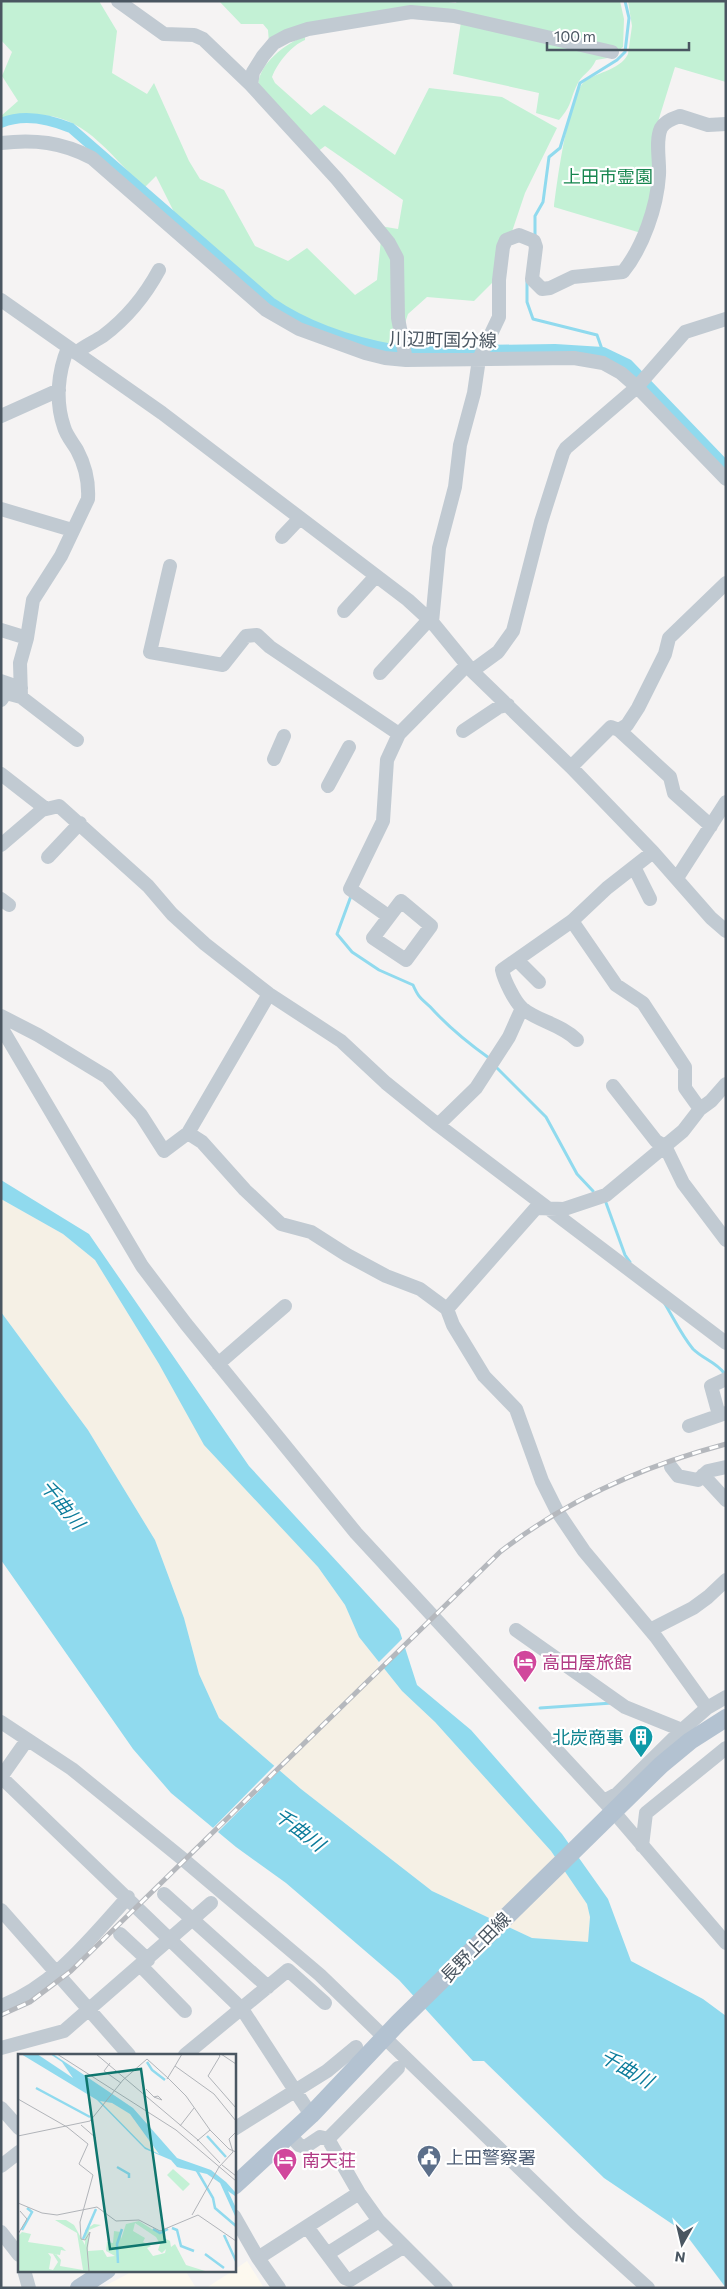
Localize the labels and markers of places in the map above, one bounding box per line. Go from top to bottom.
hotel icon: 高田屋旅館 [512,1649,538,1683]
place label: 高田屋旅館 [542,1651,632,1673]
building icon: 北炭商事 [628,1724,654,1758]
place label: 北炭商事 [552,1726,624,1748]
public building icon: 上田警察署 [416,2144,442,2178]
place label: 上田警察署 [446,2146,536,2168]
hotel icon: 南天荘 [272,2147,298,2181]
place label: 南天荘 [302,2149,356,2171]

